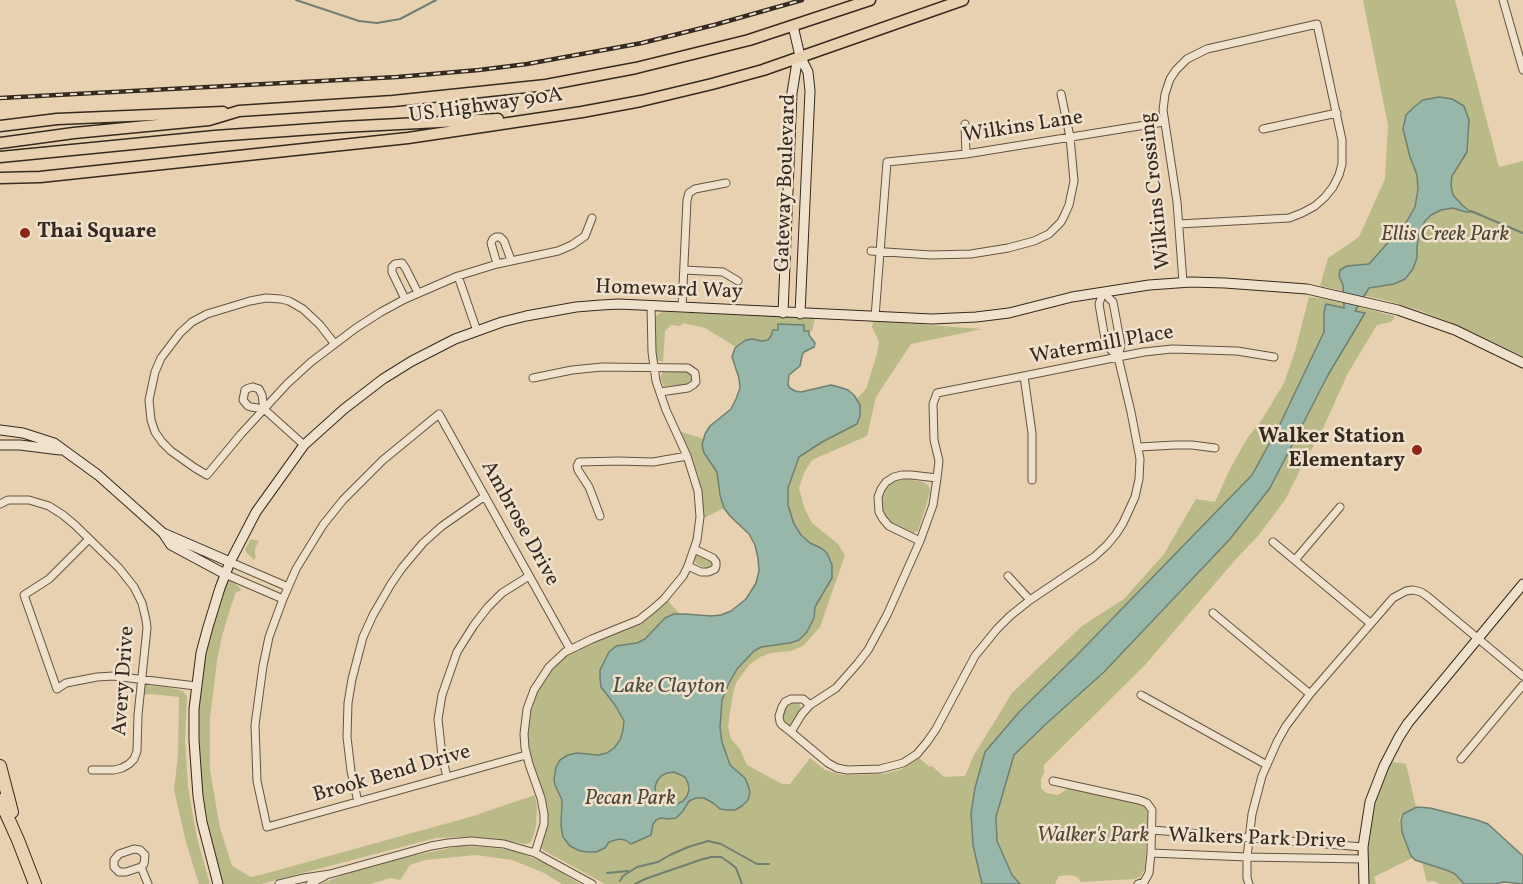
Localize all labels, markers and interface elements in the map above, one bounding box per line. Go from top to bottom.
street label: US Highway 90A [408,84,564,130]
street label: Gateway Boulevard [771,93,803,273]
street label: Wilkins Lane [961,106,1085,150]
street label: Wilkins Crossing [1136,111,1178,271]
place label: Thai Square [37,220,156,246]
park label: Ellis Creek Park [1381,223,1509,249]
marker: Thai Square [18,226,32,240]
street label: Homeward Way [595,276,743,306]
street label: Watermill Place [1028,321,1176,371]
place label: Walker Station Elementary [1258,425,1405,475]
marker: Walker Station Elementary [1410,443,1424,457]
street label: Ambrose Drive [474,457,564,591]
street label: Avery Drive [109,625,141,737]
water label: Lake Clayton [613,675,725,701]
street label: Brook Bend Drive [310,740,474,810]
park label: Pecan Park [584,787,676,813]
park label: Walker's Park [1037,824,1149,850]
street label: Walkers Park Drive [1168,824,1346,856]

